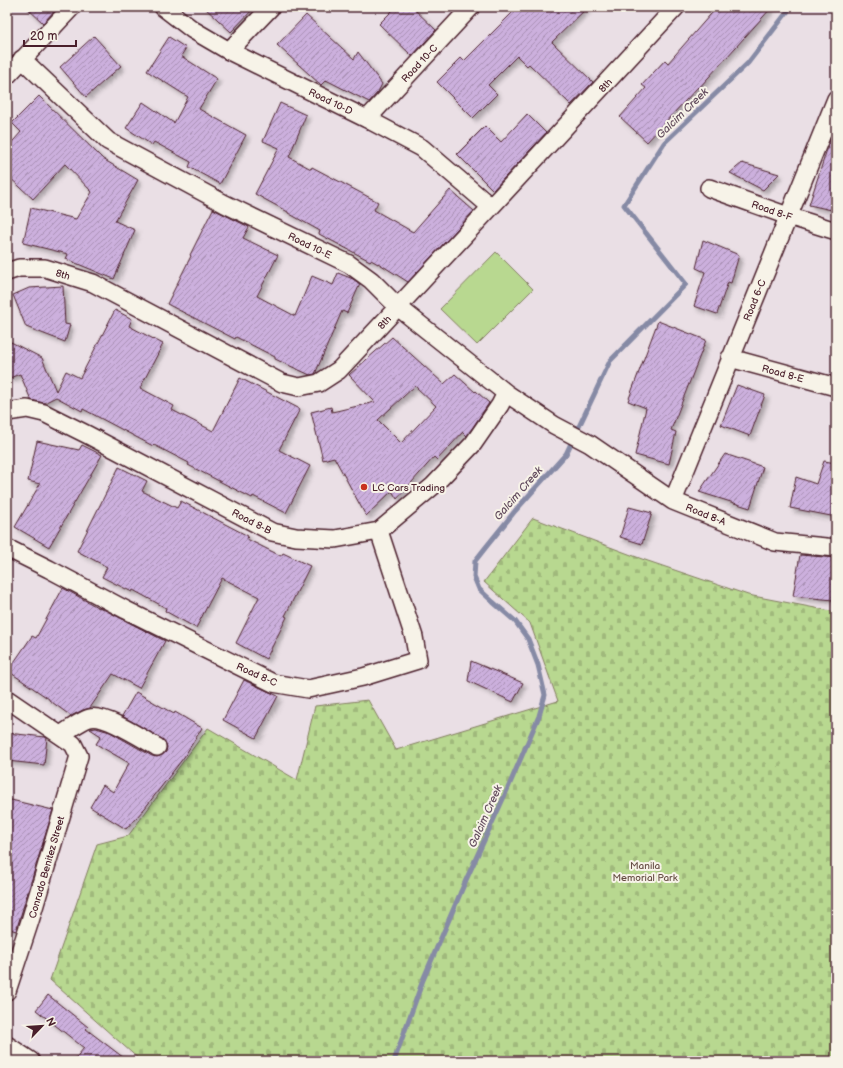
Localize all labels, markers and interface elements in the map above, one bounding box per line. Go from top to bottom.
scale bar [24,22,76,48]
text: 20 m [30,29,57,44]
street label: Road 10-C [399,42,440,85]
street label: 8th [596,76,615,95]
water label: Galcim Creek [654,85,711,141]
street label: Road 10-D [307,86,355,118]
street label: Road 8-F [750,198,794,224]
street label: Road 10-E [286,230,334,262]
street label: 8th [54,267,72,283]
street label: Road 6-C [741,278,769,323]
street label: 8th [375,313,394,332]
street label: Road 8-E [760,363,805,385]
water label: Galcim Creek [491,463,546,523]
marker: LC Cars Trading [359,482,369,492]
place label: LC Cars Trading [372,482,445,494]
street label: Road 8-A [684,501,728,529]
street label: Road 8-B [230,507,274,537]
street label: Road 8-C [234,661,279,689]
water label: Galcim Creek [466,782,505,849]
street label: Conrado Benitez Street [27,815,67,920]
park label: Manila Memorial Park [612,860,678,884]
north arrow [22,1006,62,1046]
text: N [43,1015,58,1028]

